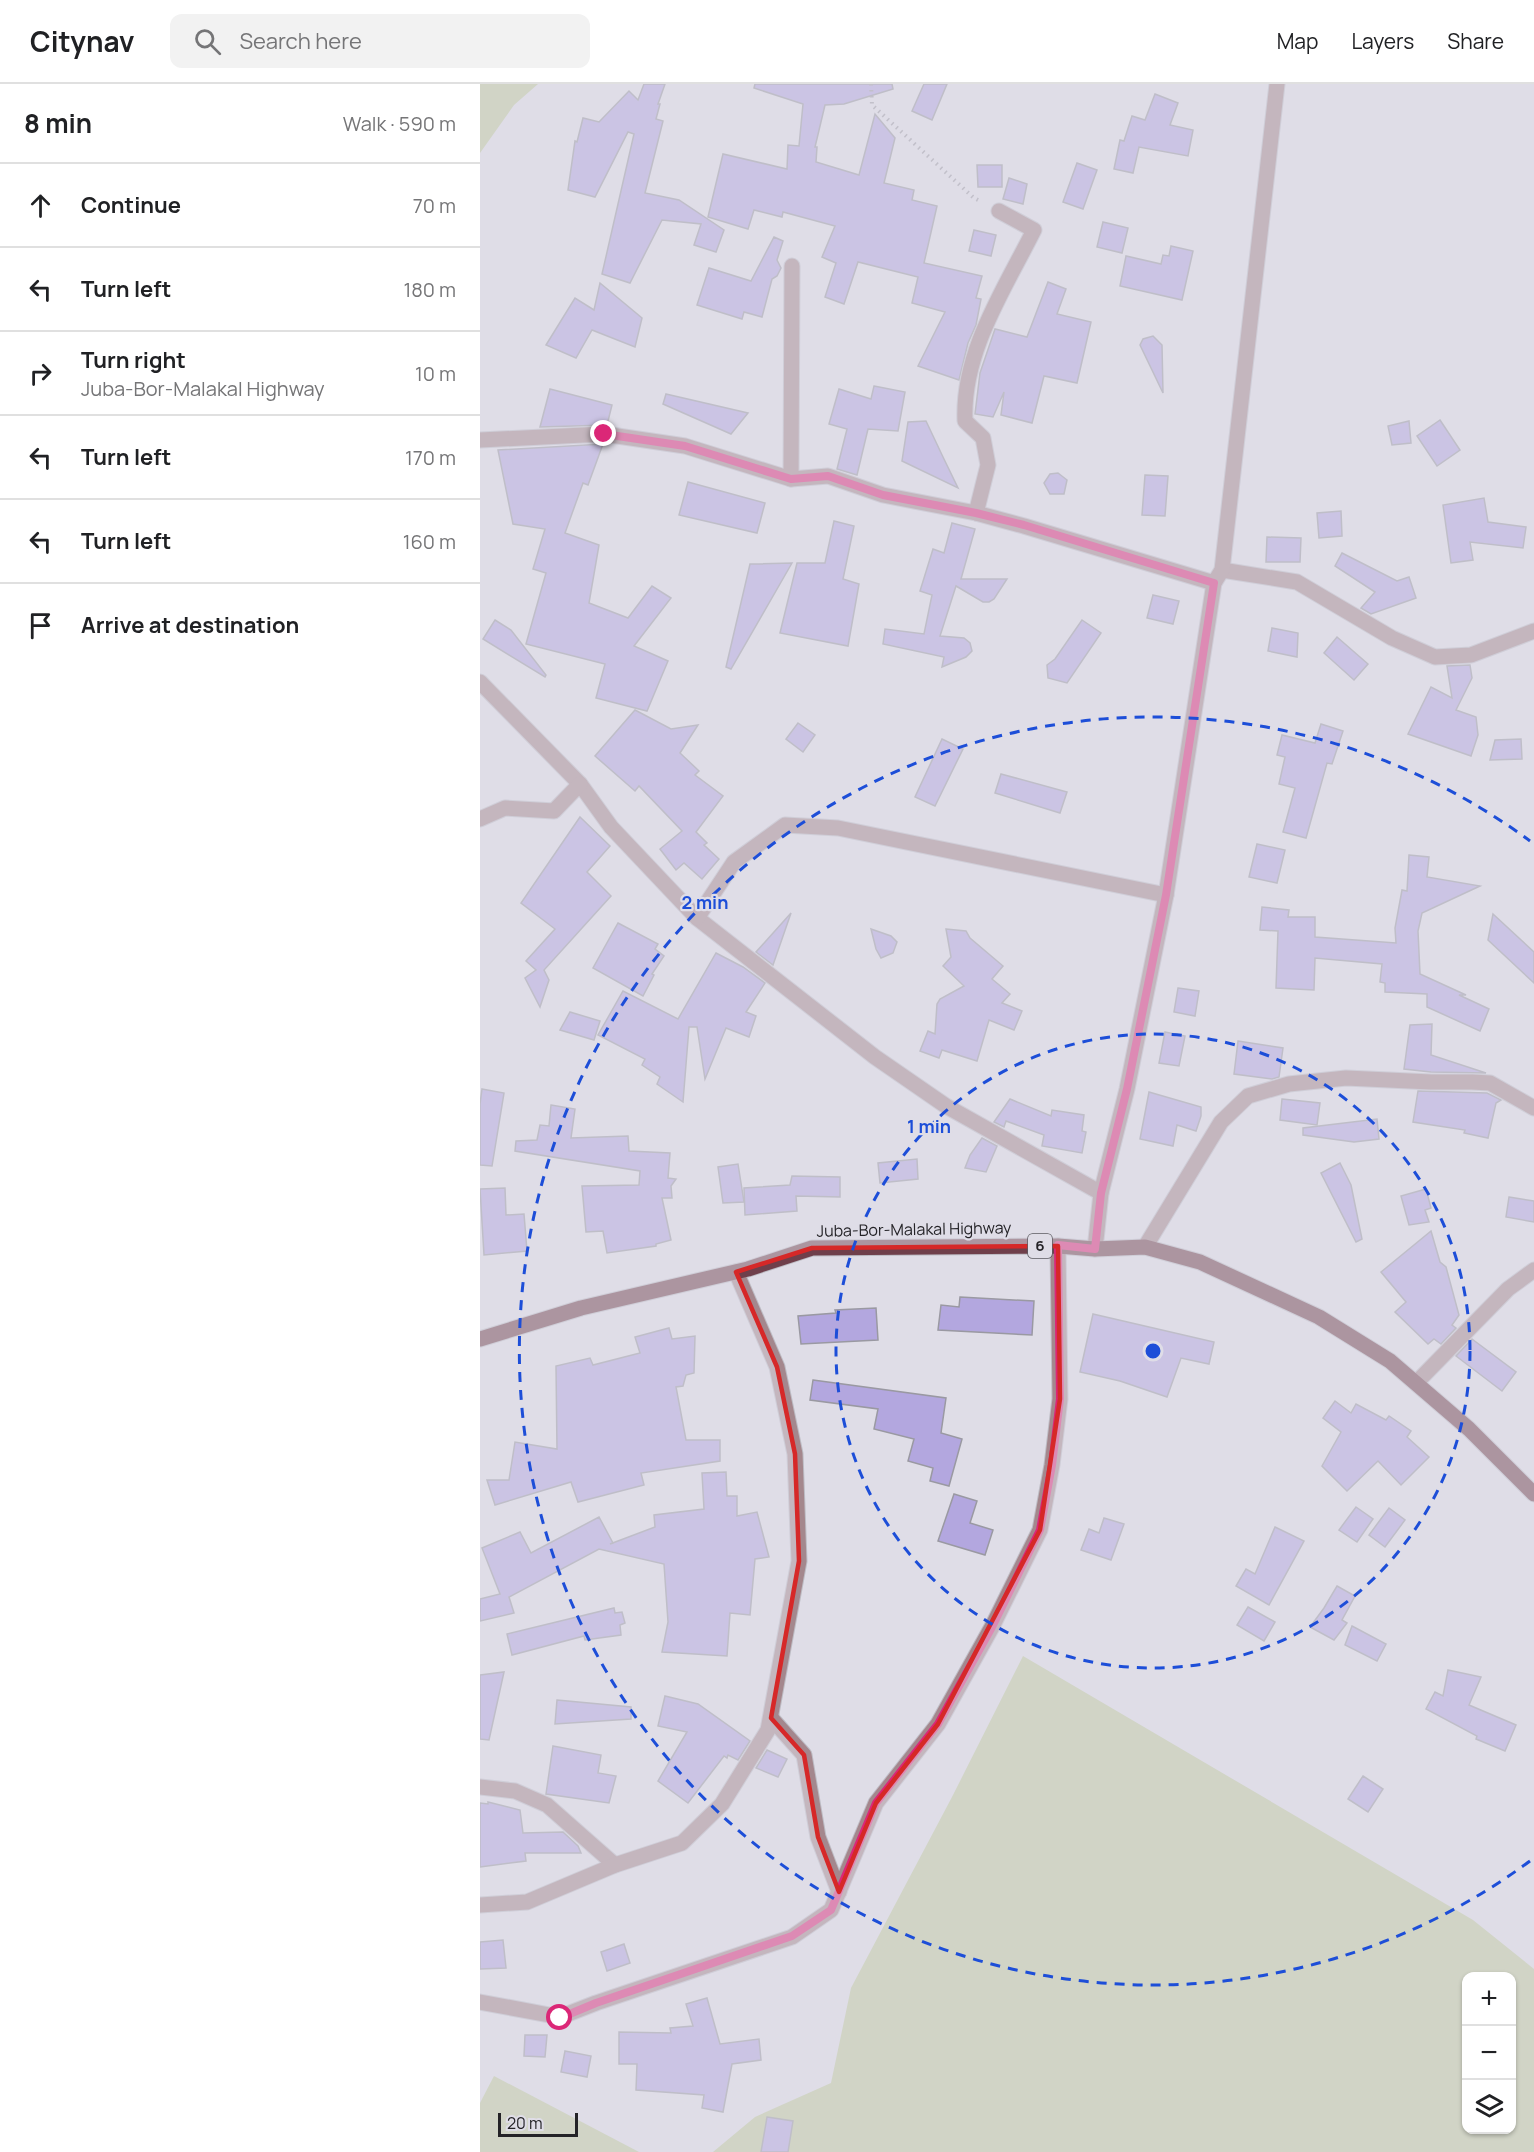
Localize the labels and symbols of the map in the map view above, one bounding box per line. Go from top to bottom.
route end [590,420,616,446]
text: 2 min [682,890,728,914]
text: 1 min [907,1114,951,1138]
street label: Juba-Bor-Malakal Highway [816,1216,1012,1242]
road number: 6 [1028,1234,1052,1258]
centre of rings [1143,1341,1163,1361]
route start [546,2004,572,2030]
scale bar [498,2110,578,2138]

